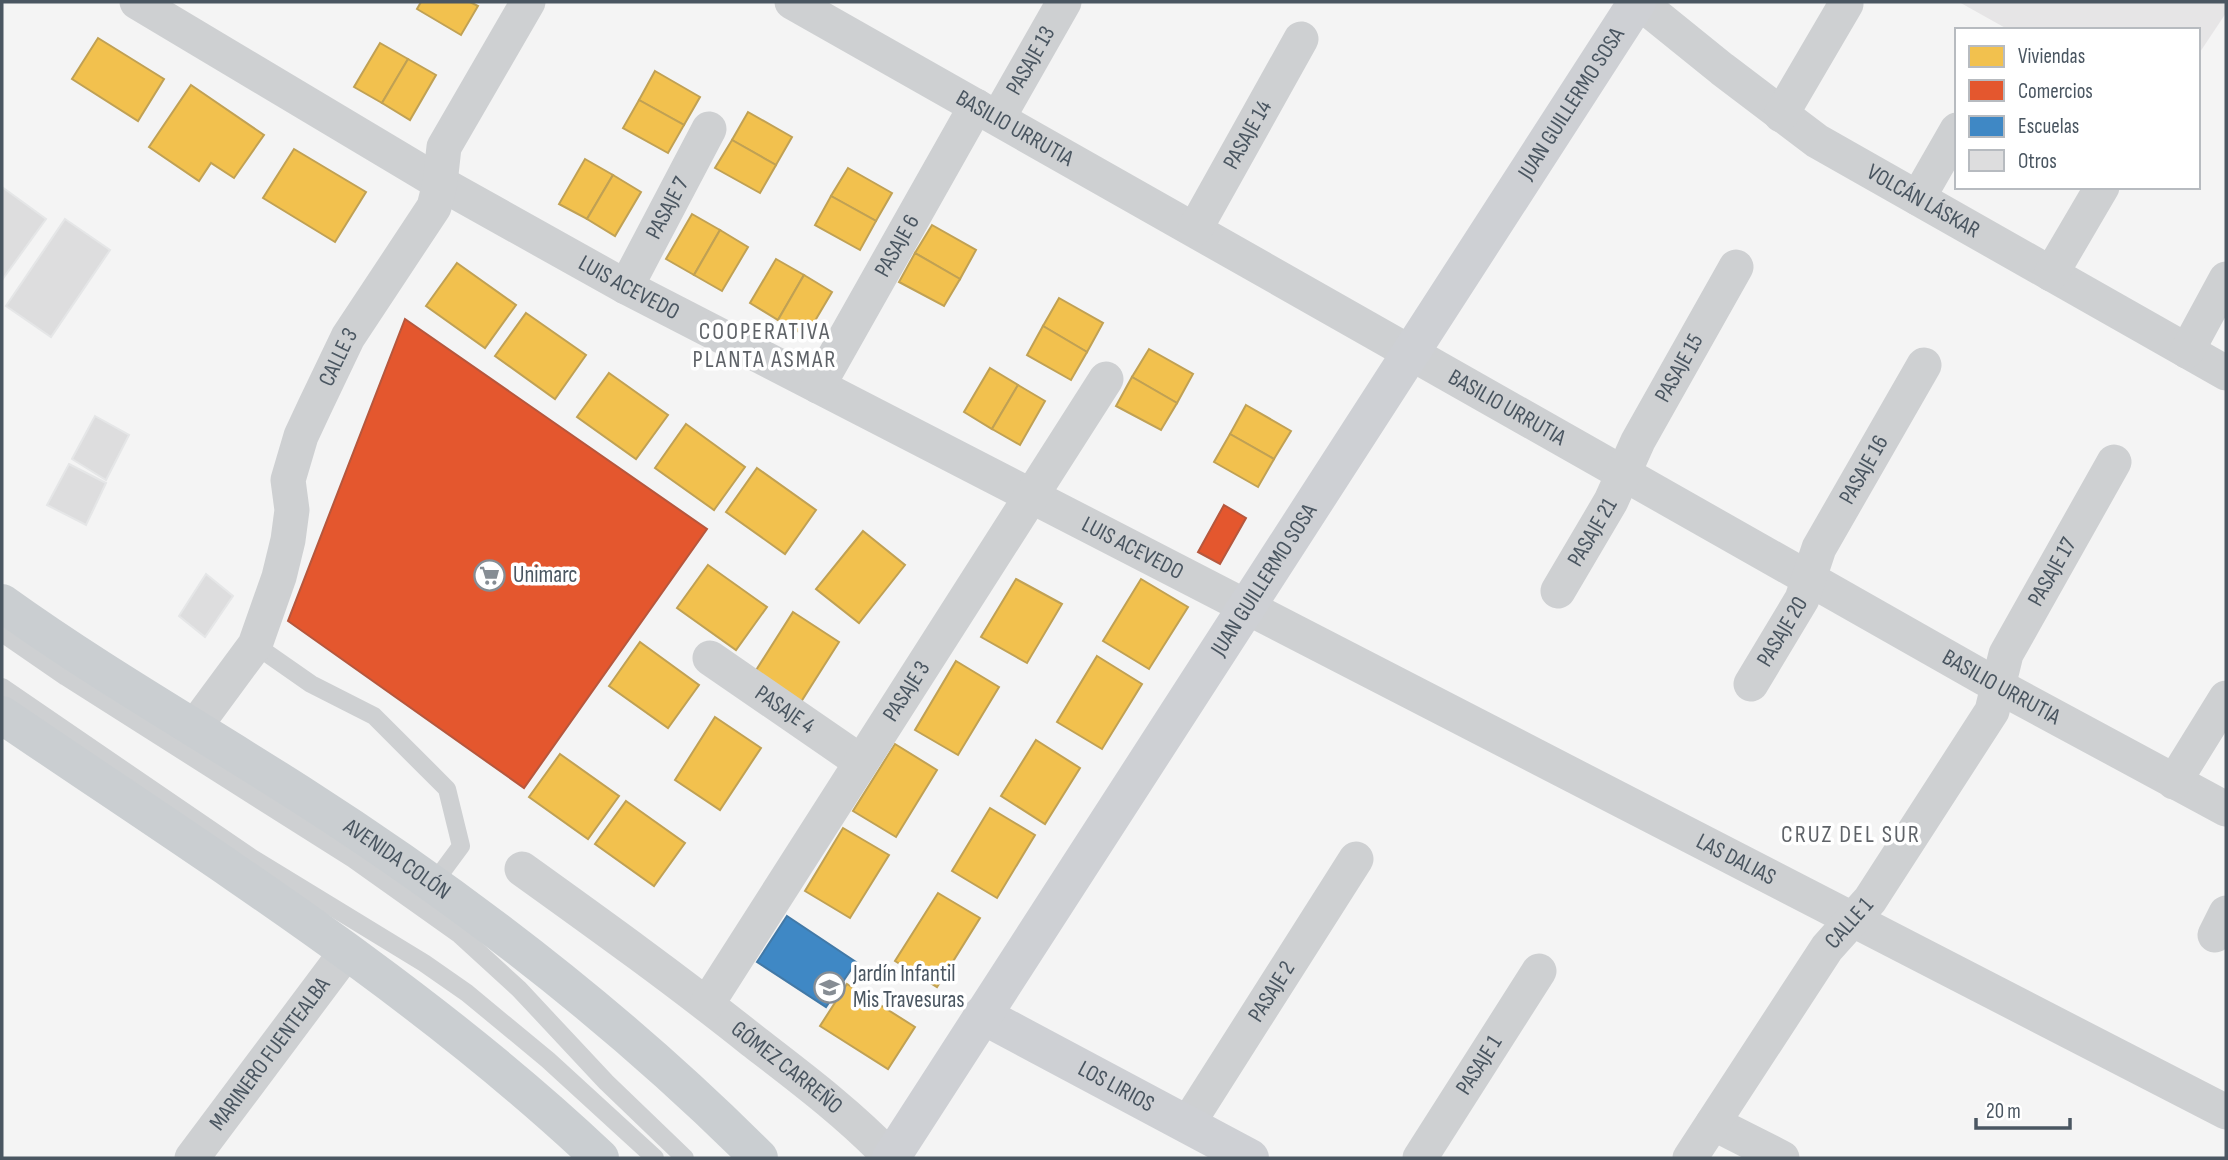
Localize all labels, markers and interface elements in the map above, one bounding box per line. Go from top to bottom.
street label: PASAJE 13 [1000,21,1061,100]
street label: JUAN GUILLERMO SOSA [1512,22,1631,186]
legend [1955,28,2200,189]
text: Viviendas [2018,44,2085,69]
text: Comercios [2018,79,2093,104]
street label: BASILIO URRUTIA [951,84,1078,173]
street label: PASAJE 14 [1217,95,1278,174]
text: Escuelas [2018,114,2079,139]
text: Otros [2018,149,2057,174]
street label: VOLCÁN LÁSKAR [1862,158,1985,245]
street label: PASAJE 7 [640,172,695,244]
street label: PASAJE 6 [868,210,926,282]
street label: LUIS ACEVEDO [573,249,684,326]
district label: COOPERATIVA PLANTA ASMAR [693,317,837,374]
street label: CALLE 3 [312,323,364,391]
street label: PASAJE 15 [1649,329,1710,407]
street label: BASILIO URRUTIA [1443,363,1571,452]
street label: PASAJE 16 [1833,430,1895,509]
street label: PASAJE 21 [1562,493,1623,572]
street label: JUAN GUILLERMO SOSA [1204,499,1323,662]
street label: LUIS ACEVEDO [1077,510,1188,586]
street label: PASAJE 17 [2022,533,2083,611]
supermarket icon: Unimarc [473,558,507,592]
place label: Unimarc [513,561,578,589]
street label: PASAJE 20 [1751,592,1814,672]
street label: BASILIO URRUTIA [1937,643,2065,731]
street label: PASAJE 3 [877,656,936,727]
street label: PASAJE 4 [750,679,821,740]
street label: AVENIDA COLÓN [338,812,456,906]
district label: CRUZ DEL SUR [1781,820,1921,849]
street label: LAS DALIAS [1691,827,1781,892]
street label: CALLE 1 [1819,892,1879,955]
street label: PASAJE 2 [1242,956,1301,1027]
place label: Jardín Infantil Mis Travesuras [852,960,965,1014]
school or university icon: Jardín Infantil Mis Travesuras [813,970,847,1004]
street label: MARINERO FUENTEALBA [204,972,336,1136]
street label: GÓMEZ CARREÑO [725,1015,848,1120]
street label: PASAJE 1 [1450,1030,1508,1100]
street label: LOS LIRIOS [1073,1055,1159,1118]
scale bar [1976,1086,2070,1130]
text: 20 m [1986,1099,2021,1124]

